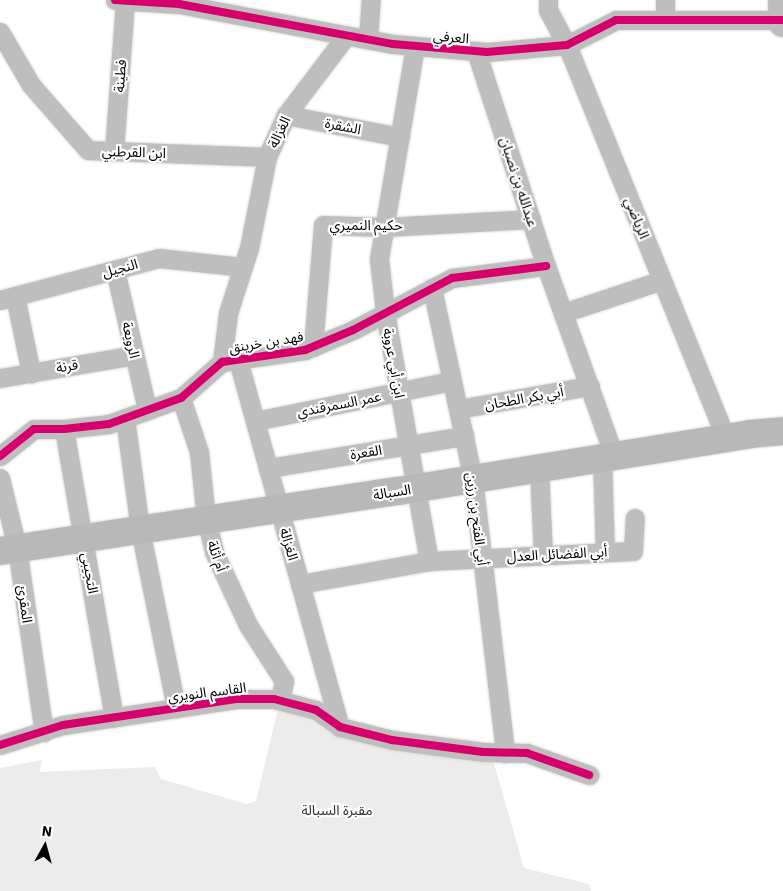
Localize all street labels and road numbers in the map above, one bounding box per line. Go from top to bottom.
street label: العرفي [432,27,470,47]
street label: فطينة [110,59,130,93]
street label: الغزالة [264,113,294,151]
street label: الشقرة [324,114,362,138]
street label: عبدالله بن نصبان [497,135,541,229]
street label: ابن القرطبي [102,142,166,162]
street label: الرياضي [621,195,653,241]
street label: حكيم النميري [329,217,403,233]
street label: النجيل [100,255,140,281]
street label: الرويعة [119,320,143,360]
street label: ابن أبي عروبة [380,327,408,399]
street label: فهد بن خرينق [228,328,304,356]
street label: قرنة [55,356,79,376]
street label: أبي بكر الطحان [483,383,565,413]
street label: عمر السمرقندي [296,388,382,420]
street label: القعرة [349,441,383,463]
street label: أبي الفتح بن رزين [463,471,491,567]
street label: السبالة [372,481,412,503]
street label: الغزالة [276,526,302,562]
street label: أم أثلة [204,538,230,574]
street label: أبي الفضائل العدل [506,543,608,565]
street label: التجيبي [78,551,102,595]
street label: المقرئ [14,584,36,624]
street label: القاسم النويري [167,679,247,705]

